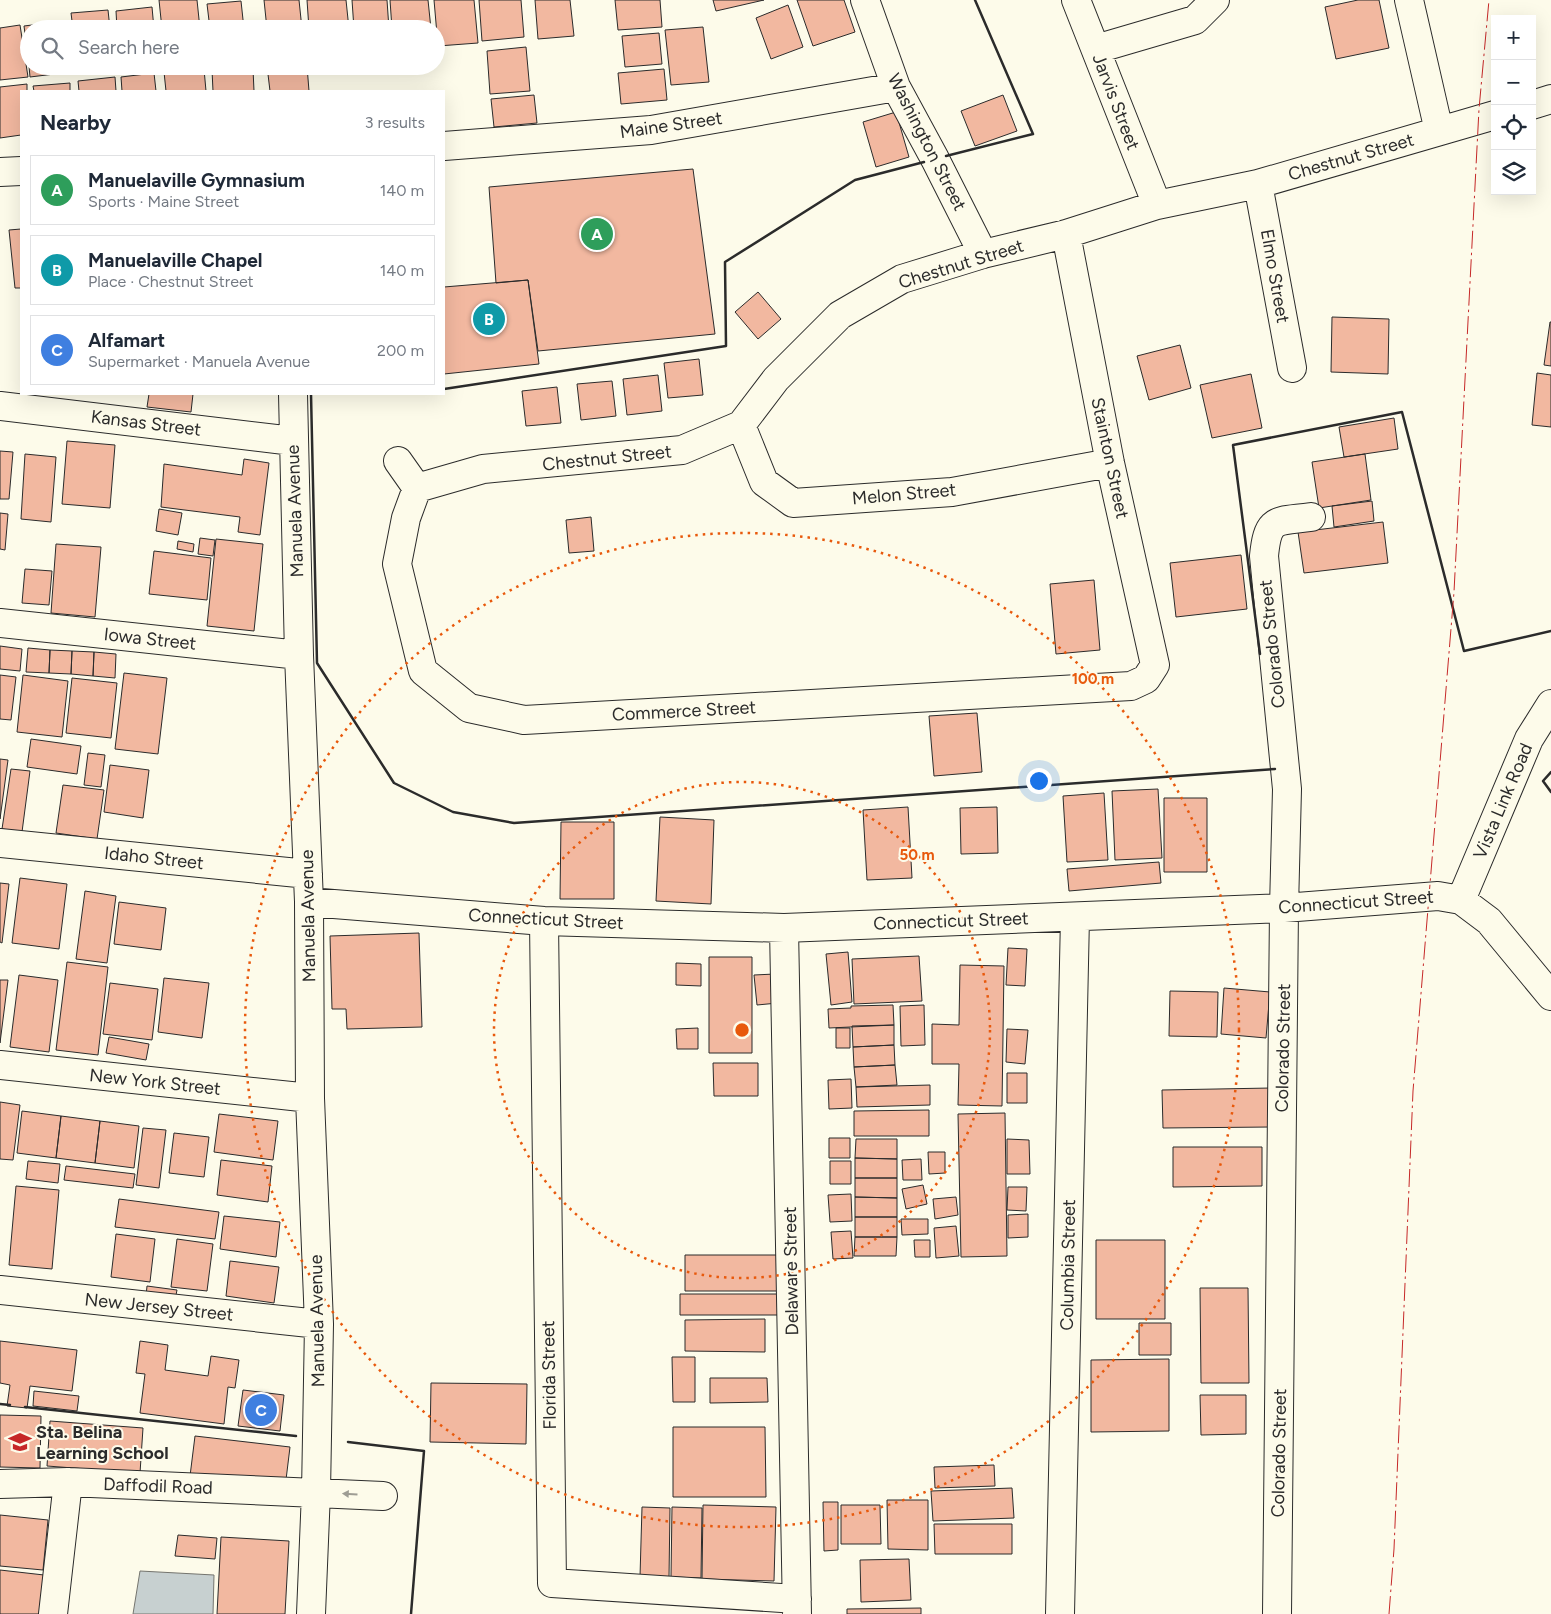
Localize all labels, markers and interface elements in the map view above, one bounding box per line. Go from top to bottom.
map controls [1491,15,1536,195]
button: + [1491,15,1536,60]
search box [20,20,445,75]
icon: search [38,34,66,62]
text: Search here [78,36,180,59]
street label: Jarvis Street [1088,51,1144,153]
button: − [1491,60,1536,105]
street label: Washington Street [883,70,971,214]
button: locate [1491,105,1536,150]
street label: Maine Street [618,107,724,143]
text: Nearby [40,110,111,135]
text: 3 results [365,113,425,132]
street label: Chestnut Street [1286,128,1417,185]
button: layers [1491,150,1536,195]
text: Manuelaville Gymnasium [88,169,305,192]
text: A [51,181,63,200]
text: 140 m [380,181,424,200]
text: Sports · Maine Street [88,192,239,211]
pin: A [581,215,613,253]
street label: Elmo Street [1256,227,1294,325]
street label: Chestnut Street [896,234,1026,293]
text: Manuelaville Chapel [88,249,262,272]
text: B [52,261,62,280]
text: 140 m [380,261,424,280]
text: Place · Chestnut Street [88,272,254,291]
pin: B [473,300,505,338]
text: Alfamart [88,329,165,352]
text: C [51,341,63,360]
text: 200 m [377,341,424,360]
text: Supermarket · Manuela Avenue [88,352,310,371]
street label: Stainton Street [1086,395,1134,521]
street label: Kansas Street [90,405,203,441]
street label: Chestnut Street [541,440,673,476]
street label: Manuela Avenue [282,444,308,578]
street label: Melon Street [851,478,957,510]
street label: Colorado Street [1254,579,1290,709]
street label: Iowa Street [103,623,198,655]
text: 100 m [1072,670,1114,688]
street label: Commerce Street [611,696,757,726]
street label: Vista Link Road [1469,740,1537,862]
your location [1026,768,1052,794]
street label: Idaho Street [103,842,205,874]
text: 50 m [899,846,935,864]
street label: Manuela Avenue [296,849,320,983]
street label: Connecticut Street [1278,886,1435,918]
street label: Connecticut Street [468,904,624,934]
street label: Connecticut Street [873,907,1029,935]
street label: Colorado Street [1271,983,1295,1113]
centre of rings [733,1021,751,1039]
street label: New York Street [88,1064,222,1100]
street label: Columbia Street [1056,1199,1080,1331]
street label: Delaware Street [779,1206,803,1336]
street label: Manuela Avenue [305,1254,329,1388]
street label: New Jersey Street [83,1288,235,1326]
street label: Florida Street [537,1320,561,1430]
street label: Colorado Street [1267,1388,1291,1518]
pin: C [245,1391,277,1429]
place label: Sta. Belina Learning School [36,1421,169,1464]
school or university icon: Sta. Belina Learning School [7,1429,33,1455]
street label: Daffodil Road [103,1473,213,1499]
one-way arrow [341,1489,357,1497]

